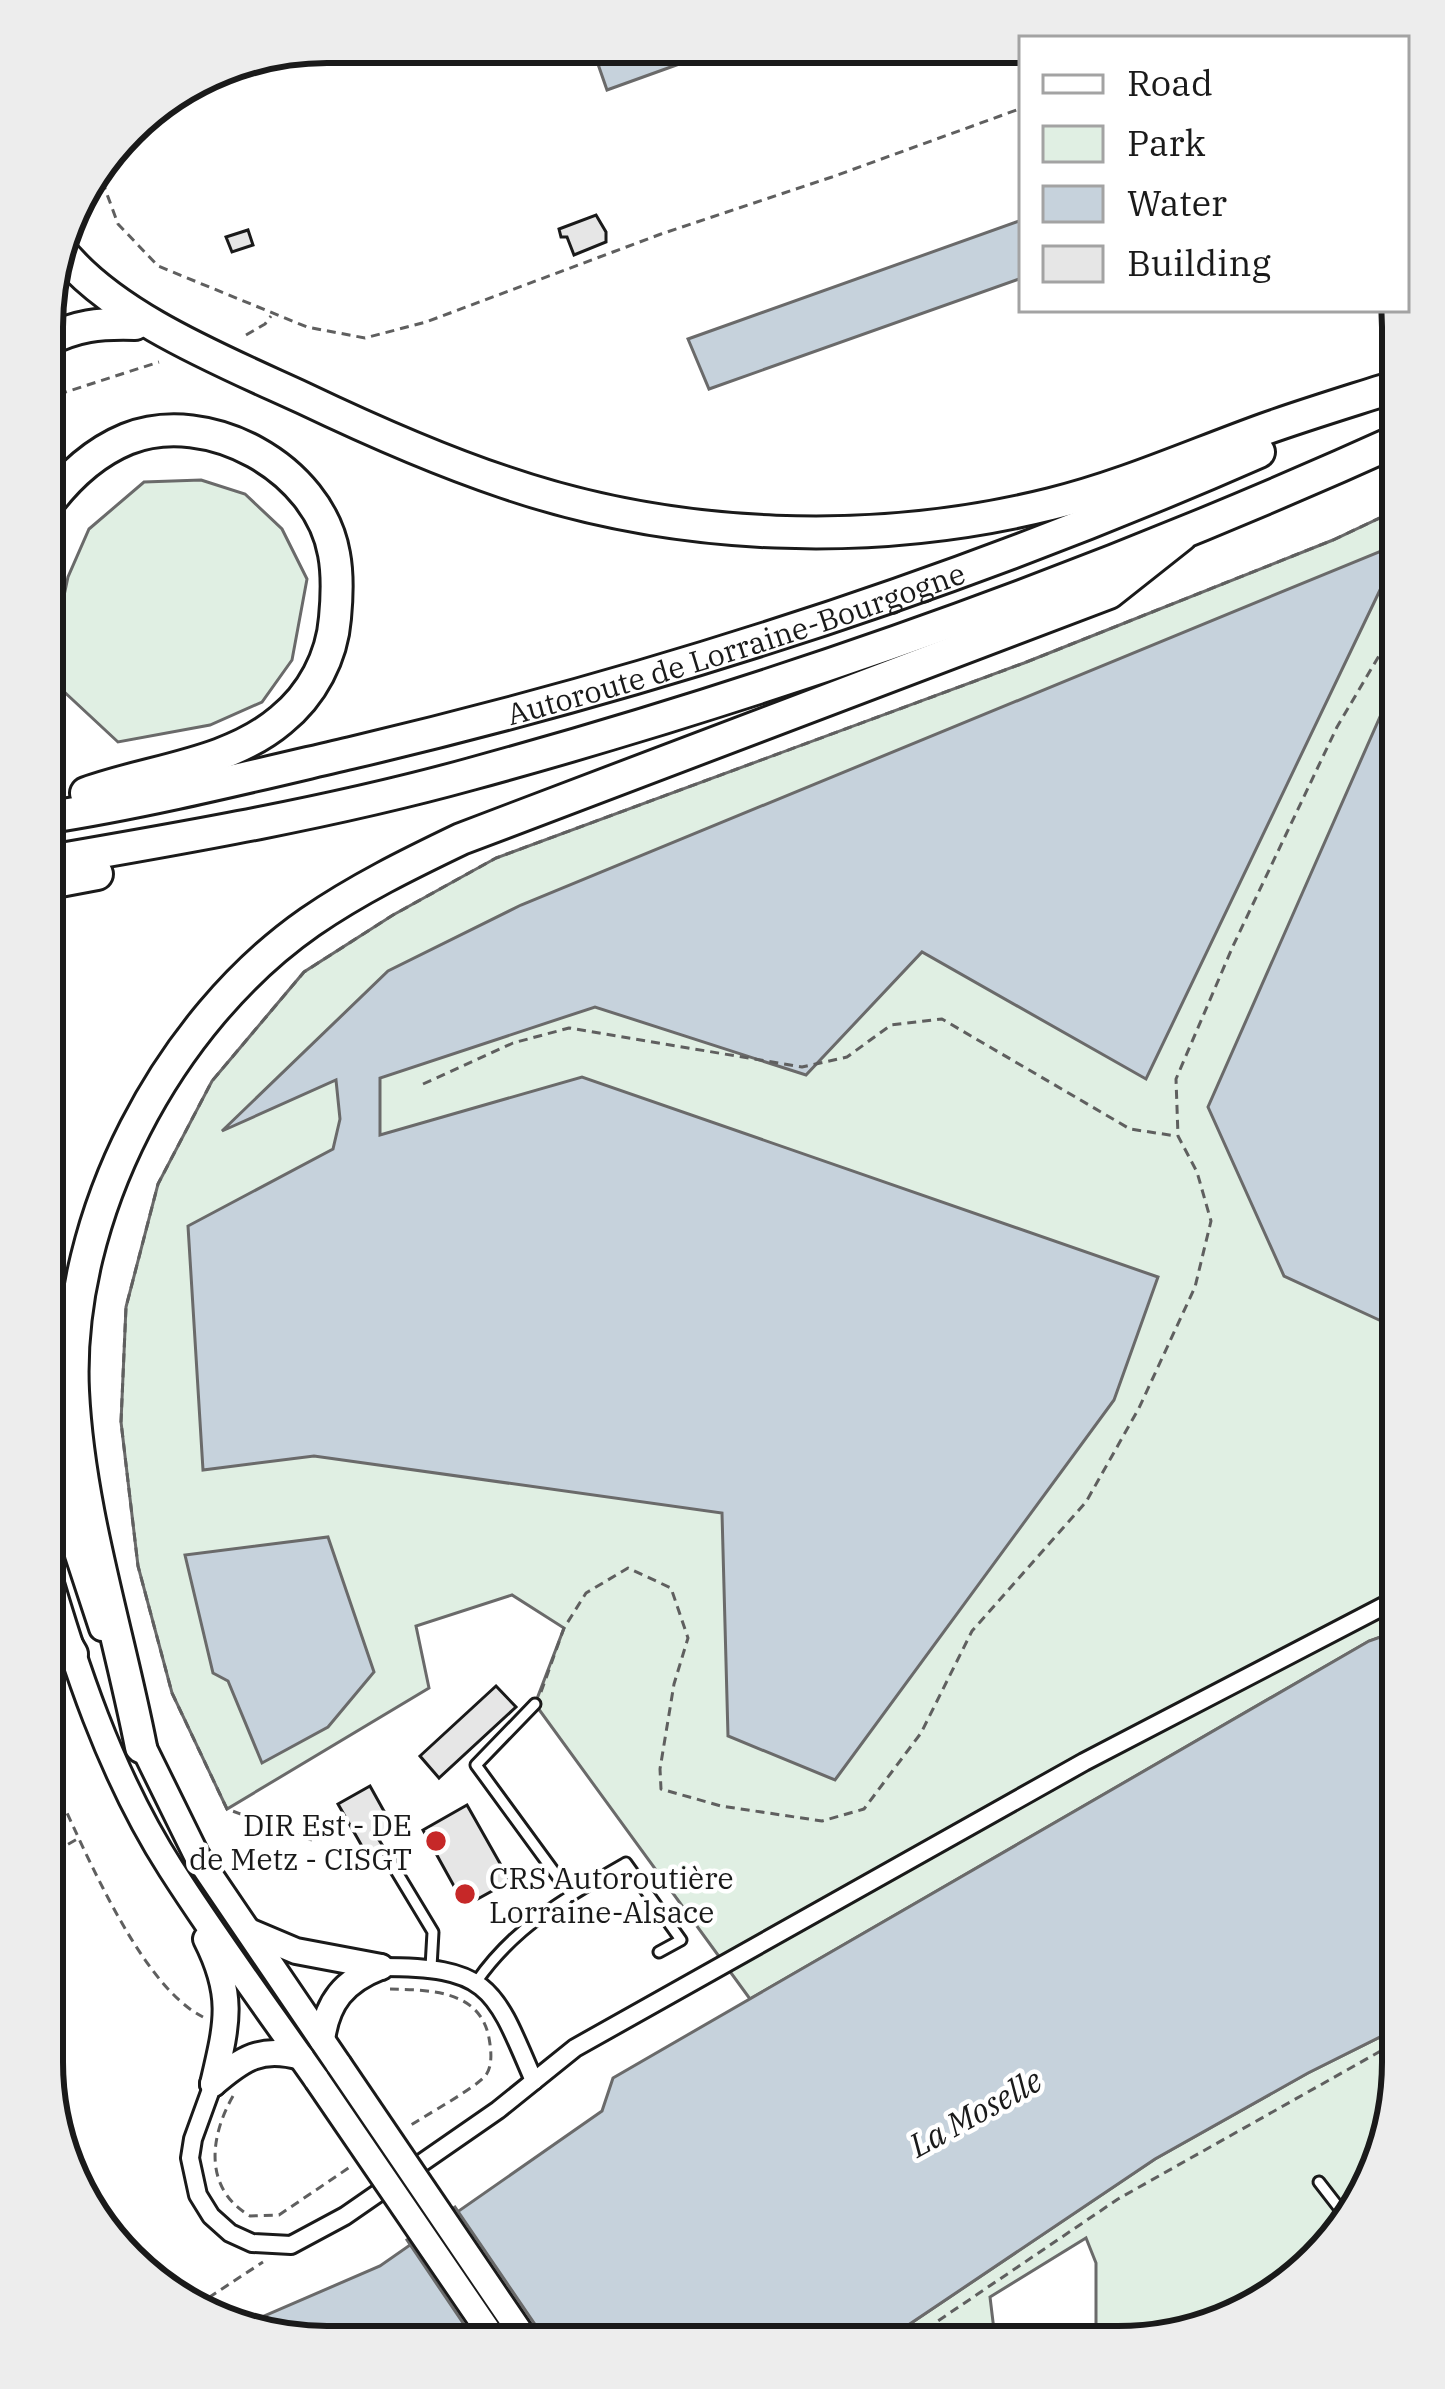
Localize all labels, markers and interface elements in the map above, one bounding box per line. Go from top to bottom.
legend [1019,36,1409,312]
text: Road [1127,59,1213,106]
text: Park [1127,119,1206,166]
text: Water [1127,179,1227,226]
text: Building [1127,239,1271,286]
street label: Autoroute de Lorraine-Bourgogne [502,552,970,733]
place label: DIR Est - DE de Metz - CISGT [189,1805,412,1878]
marker: DIR Est - DE de Metz - CISGT [423,1828,449,1854]
place label: CRS Autoroutière Lorraine-Alsace [489,1858,734,1931]
marker: CRS Autoroutière Lorraine-Alsace [452,1881,478,1907]
water label: La Moselle [900,2058,1049,2167]

